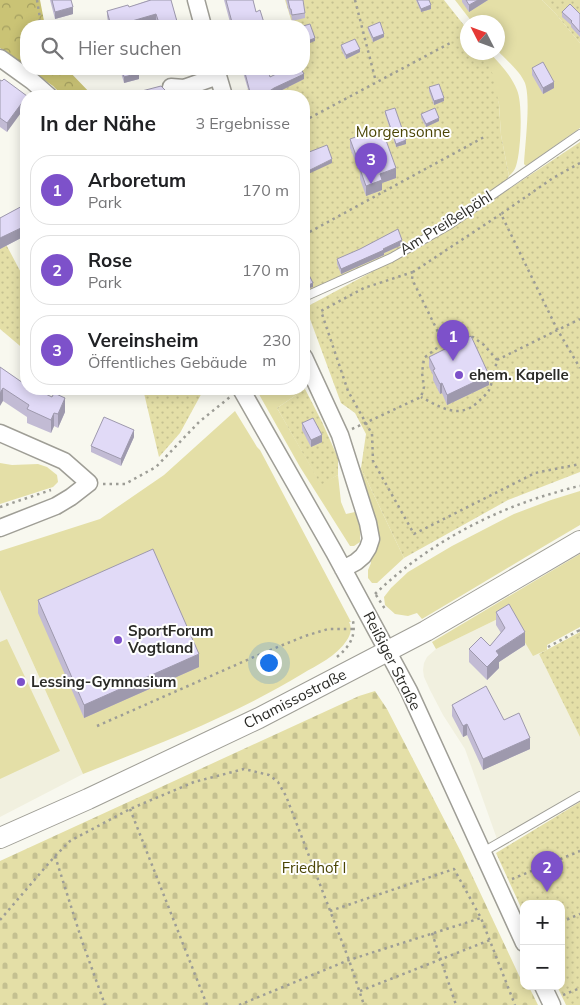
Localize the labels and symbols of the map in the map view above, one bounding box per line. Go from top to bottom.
north arrow [460,15,505,60]
park label: Morgensonne [356,122,450,141]
pin: 3 [355,143,387,184]
street label: Am Preißelpöhl [396,186,496,259]
pin: 1 [437,320,469,361]
place label: ehem. Kapelle [469,365,569,384]
marker: ehem. Kapelle [453,369,465,381]
street label: Reißiger Straße [359,608,425,713]
place label: SportForum Vogtland [127,621,213,657]
marker: SportForum Vogtland [112,634,124,646]
your location [256,650,282,676]
street label: Chamissostraße [240,664,349,733]
place label: Lessing-Gymnasium [31,672,176,691]
marker: Lessing-Gymnasium [15,676,27,688]
pin: 2 [531,851,563,892]
park label: Friedhof I [282,858,346,877]

